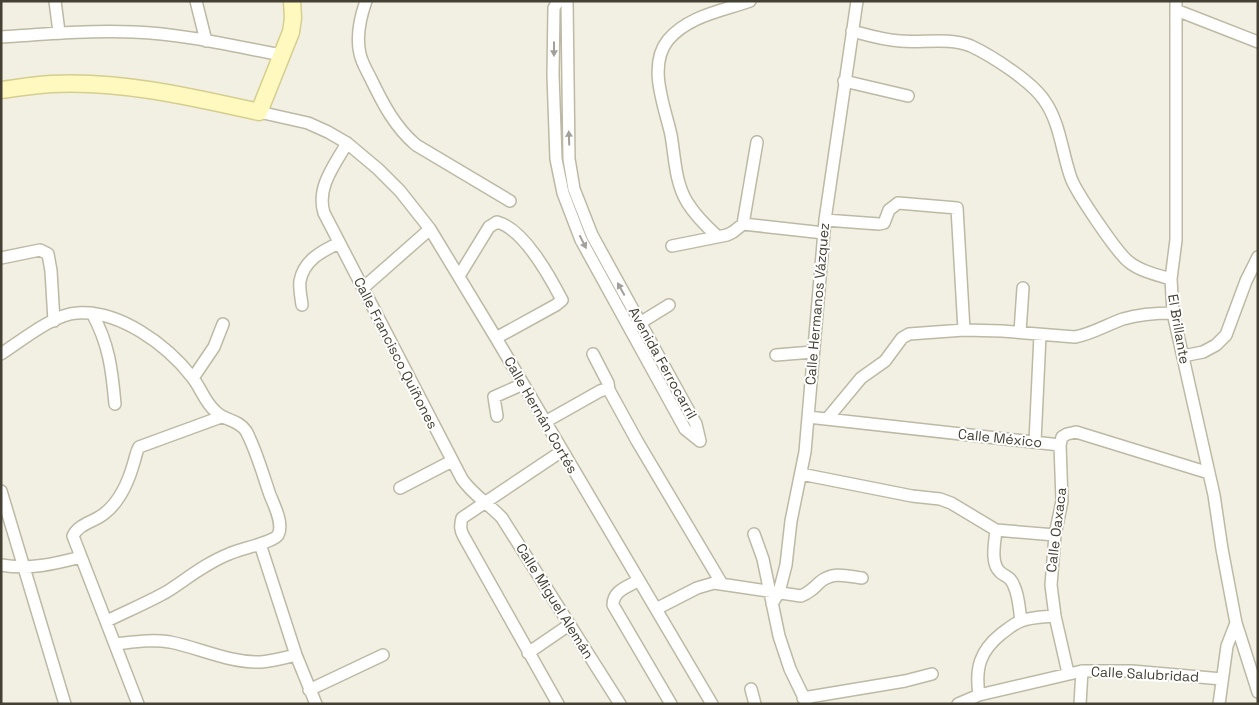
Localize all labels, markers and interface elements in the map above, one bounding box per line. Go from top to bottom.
one-way arrow [549,41,557,57]
one-way arrow [564,130,572,146]
street label: Calle Hermanos Vázquez [801,222,833,386]
one-way arrow [579,235,587,249]
street label: Calle Francisco Quiñones [350,274,442,432]
one-way arrow [617,282,626,296]
street label: El Brillante [1164,293,1194,365]
street label: Avenida Ferrocarril [625,304,701,422]
street label: Calle Hernán Cortés [500,353,582,477]
street label: Calle México [957,425,1043,451]
street label: Calle Oaxaca [1042,486,1070,574]
street label: Calle Miguel Alemán [512,540,598,662]
street label: Calle Salubridad [1091,662,1199,686]

